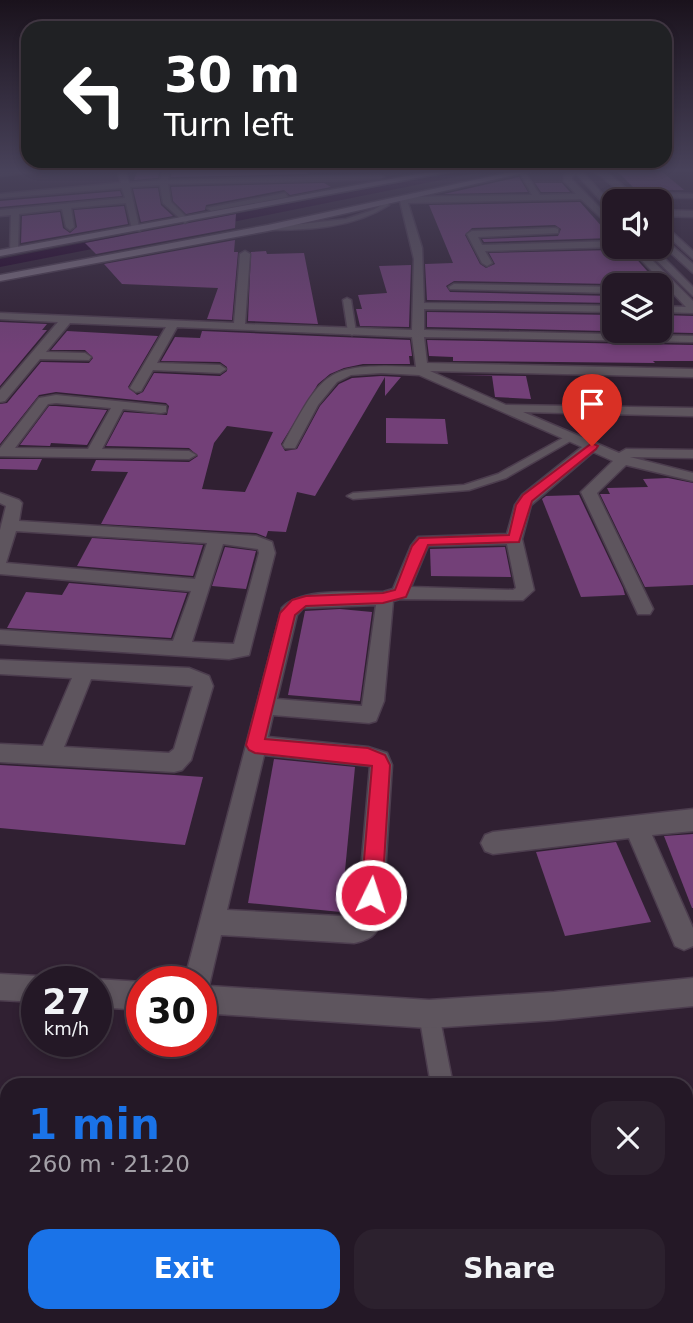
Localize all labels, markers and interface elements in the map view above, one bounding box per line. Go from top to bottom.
text: 30 m [164,47,300,104]
icon: left [49,49,140,140]
text: Turn left [164,106,294,144]
map controls [602,189,672,343]
button: sound [602,189,672,259]
button: layers [602,273,672,343]
pin [562,374,622,446]
icon: arrive [573,385,611,423]
position arrow [334,858,408,932]
speed limit sign: 30 [126,966,217,1057]
text: 27 [42,982,91,1022]
text: km/h [44,1018,89,1039]
text: 1 min [28,1100,160,1149]
button: close [591,1101,665,1175]
text: 260 m · 21:20 [28,1151,190,1177]
button: Exit [28,1229,340,1309]
button: Share [354,1229,665,1309]

